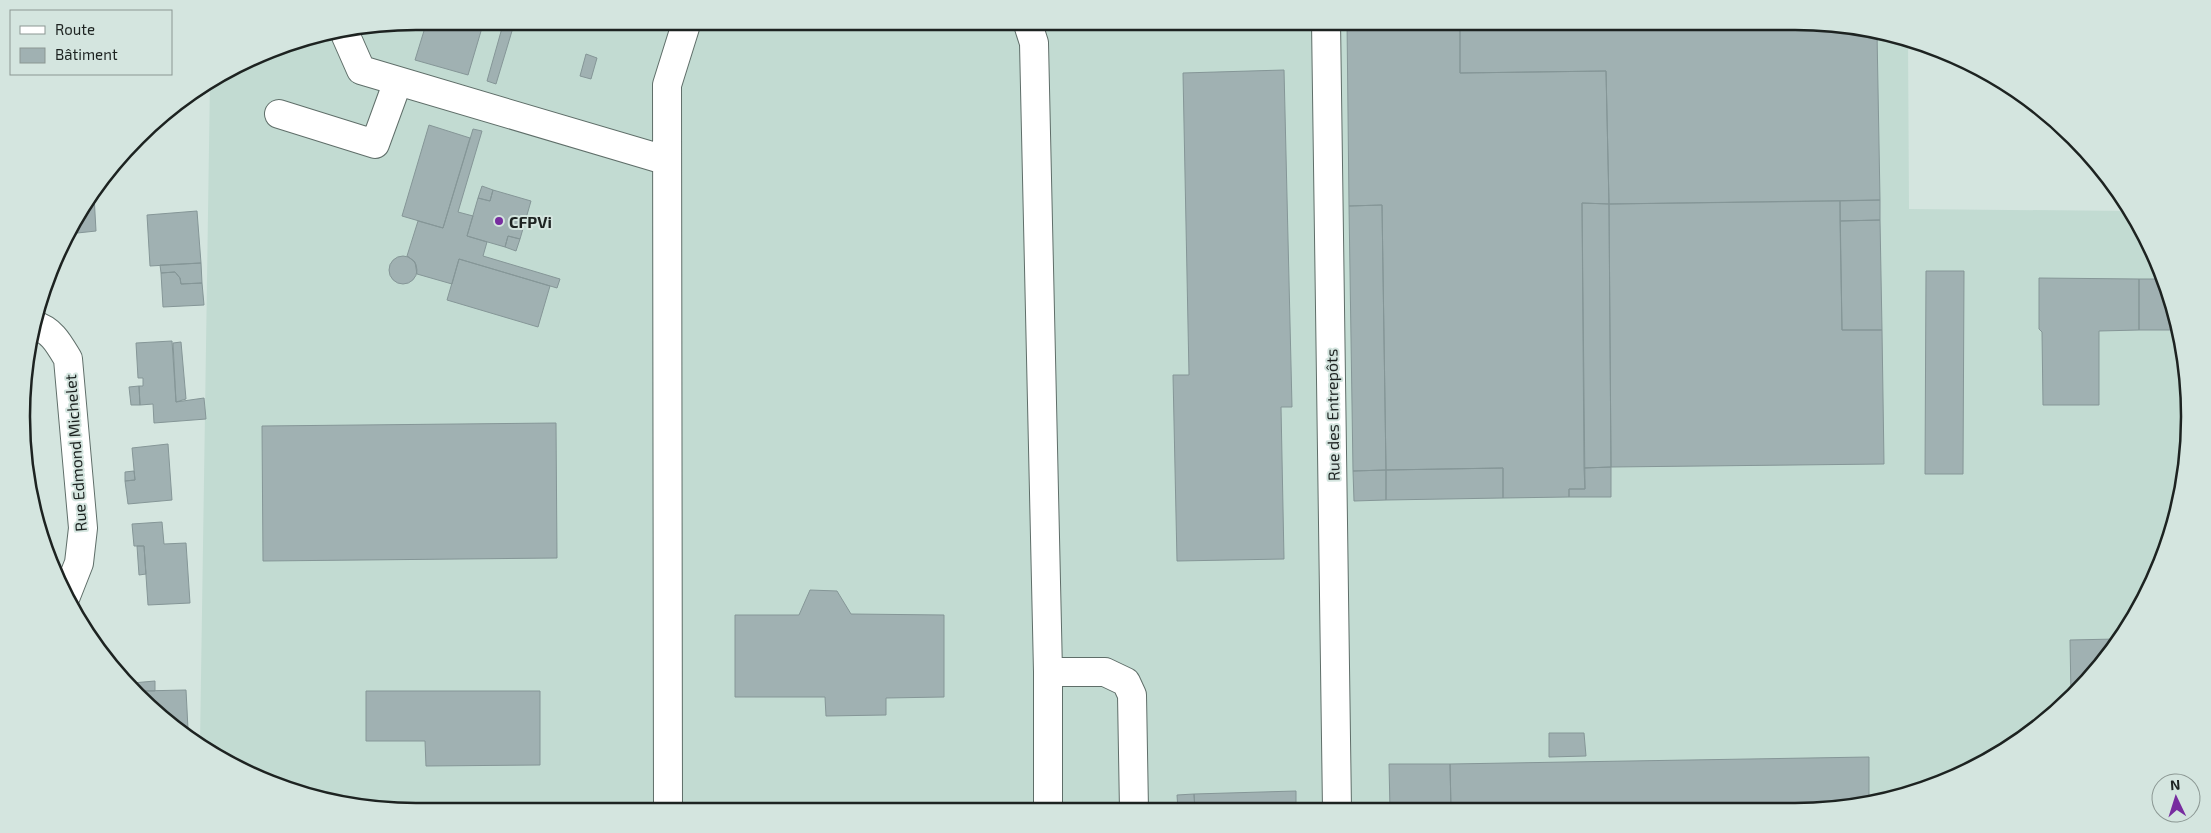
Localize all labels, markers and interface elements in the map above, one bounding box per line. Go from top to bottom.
legend [10,10,172,75]
text: Route [55,20,95,38]
text: Bâtiment [55,45,118,63]
place label: CFPVi [509,212,552,231]
marker: CFPVi [493,215,505,227]
street label: Rue des Entrepôts [1321,349,1343,481]
street label: Rue Edmond Michelet [60,374,90,532]
north arrow [2151,773,2201,823]
text: N [2169,776,2181,793]

